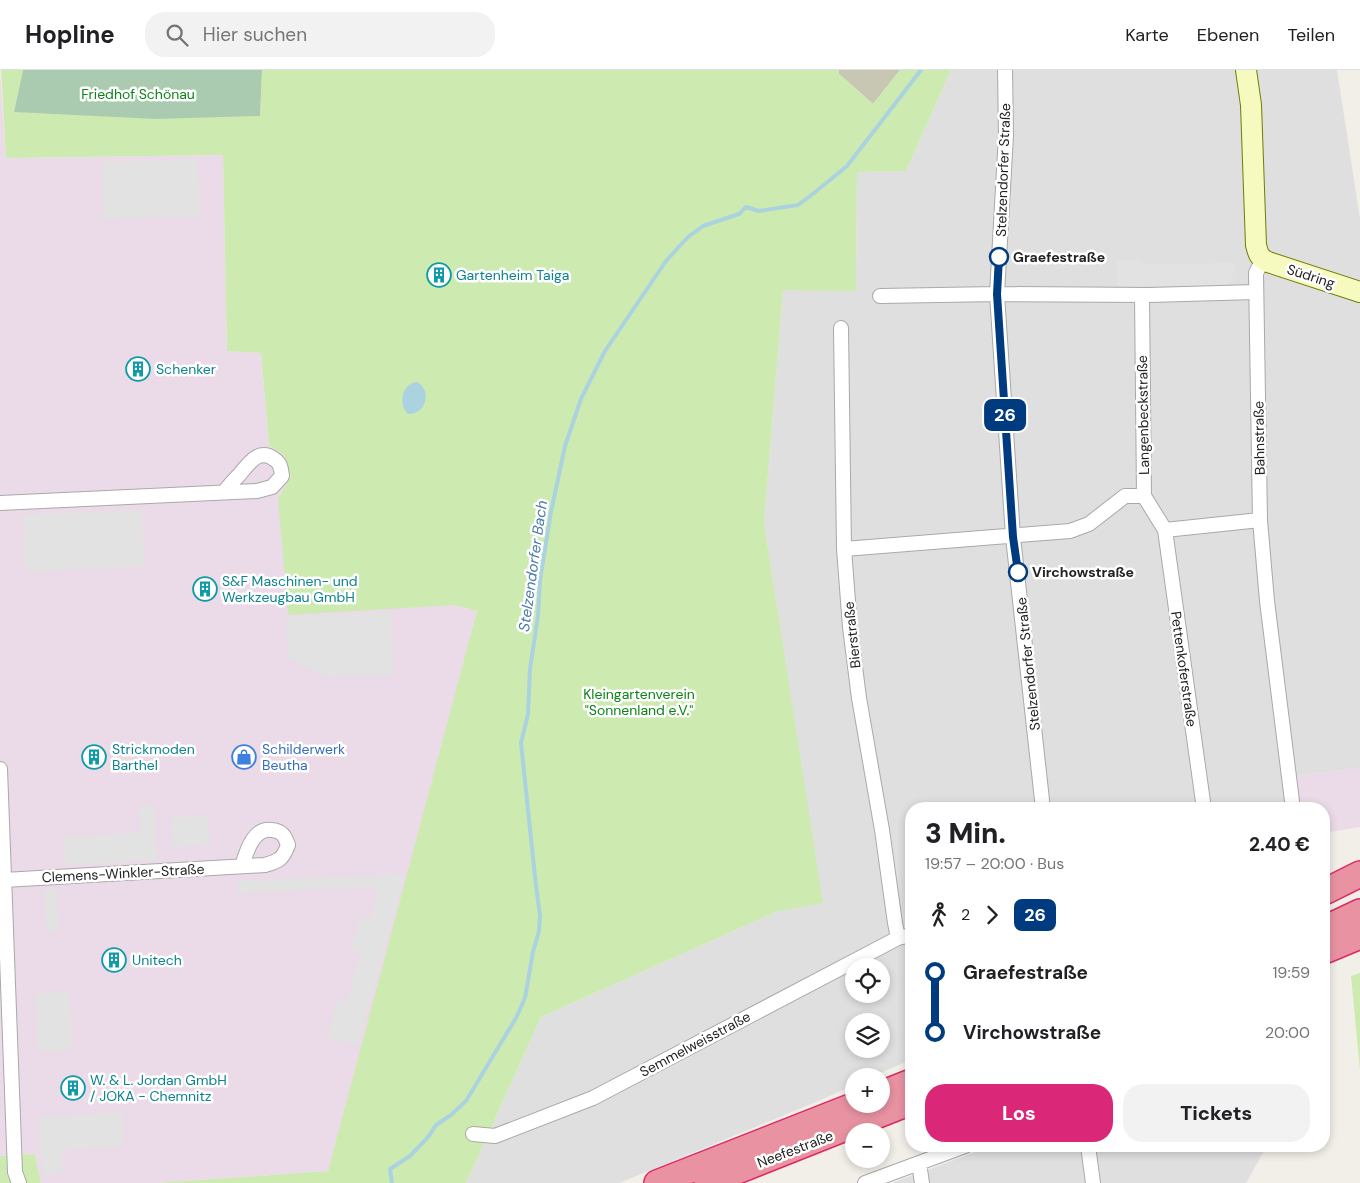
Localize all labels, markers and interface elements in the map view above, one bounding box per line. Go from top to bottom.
search box [145,12,495,57]
text: Hopline [25,19,115,50]
icon: search [163,21,191,49]
text: Hier suchen [203,22,307,47]
text: Karte [1125,23,1169,47]
text: Ebenen [1197,23,1259,47]
text: Teilen [1287,23,1335,47]
park label: Friedhof Schönau [81,85,195,103]
street label: Stelzendorfer Straße [992,103,1014,237]
marker: Graefestraße [989,247,1009,267]
place label: Graefestraße [1013,248,1105,266]
street label: Südring [1285,260,1337,292]
building icon: Gartenheim Taiga [426,262,452,288]
place label: Gartenheim Taiga [456,266,569,284]
street label: Langenbeckstraße [1133,355,1153,475]
building icon: Schenker [125,356,151,382]
place label: Schenker [156,360,216,378]
line badge: 26 [982,399,1028,431]
street label: Bahnstraße [1249,401,1269,475]
text: 26 [994,403,1016,427]
water label: Stelzendorfer Bach [514,499,552,633]
marker: Virchowstraße [1008,562,1028,582]
place label: Virchowstraße [1032,563,1134,581]
place label: S&F Maschinen- und Werkzeugbau GmbH [222,572,358,606]
building icon: S&F Maschinen- und Werkzeugbau GmbH [192,576,218,602]
street label: Stelzendorfer Straße [1012,596,1044,732]
street label: Bierstraße [840,601,864,669]
street label: Pettenkoferstraße [1167,610,1201,728]
park label: Kleingartenverein "Sonnenland e.V." [583,685,695,719]
place label: Strickmoden Barthel [112,740,195,774]
place label: Schilderwerk Beutha [262,740,345,774]
building icon: Strickmoden Barthel [81,744,107,770]
shop icon: Schilderwerk Beutha [231,744,257,770]
text: 3 Min. [925,815,1006,852]
text: 2.40 € [1249,832,1310,857]
text: 19:57 – 20:00 · Bus [925,853,1064,874]
street label: Clemens-Winkler-Straße [41,860,205,886]
icon: walk [925,901,953,929]
icon: forward [978,901,1006,929]
text: 26 [1024,903,1046,927]
text: 2 [961,904,970,925]
building icon: Unitech [101,947,127,973]
place label: Unitech [132,951,182,969]
map controls [845,958,890,1168]
button: locate [845,958,890,1003]
text: Graefestraße [963,960,1088,985]
text: 19:59 [1272,962,1310,983]
street label: Semmelweisstraße [637,1007,754,1081]
button: layers [845,1013,890,1058]
text: Virchowstraße [963,1020,1101,1045]
text: 20:00 [1265,1022,1310,1043]
button: + [845,1068,890,1113]
place label: W. & L. Jordan GmbH / JOKA - Chemnitz [90,1071,227,1105]
building icon: W. & L. Jordan GmbH / JOKA - Chemnitz [60,1075,86,1101]
button: Los [925,1084,1113,1142]
button: Tickets [1123,1084,1310,1142]
button: − [845,1123,890,1168]
street label: Neefestraße [754,1126,836,1172]

